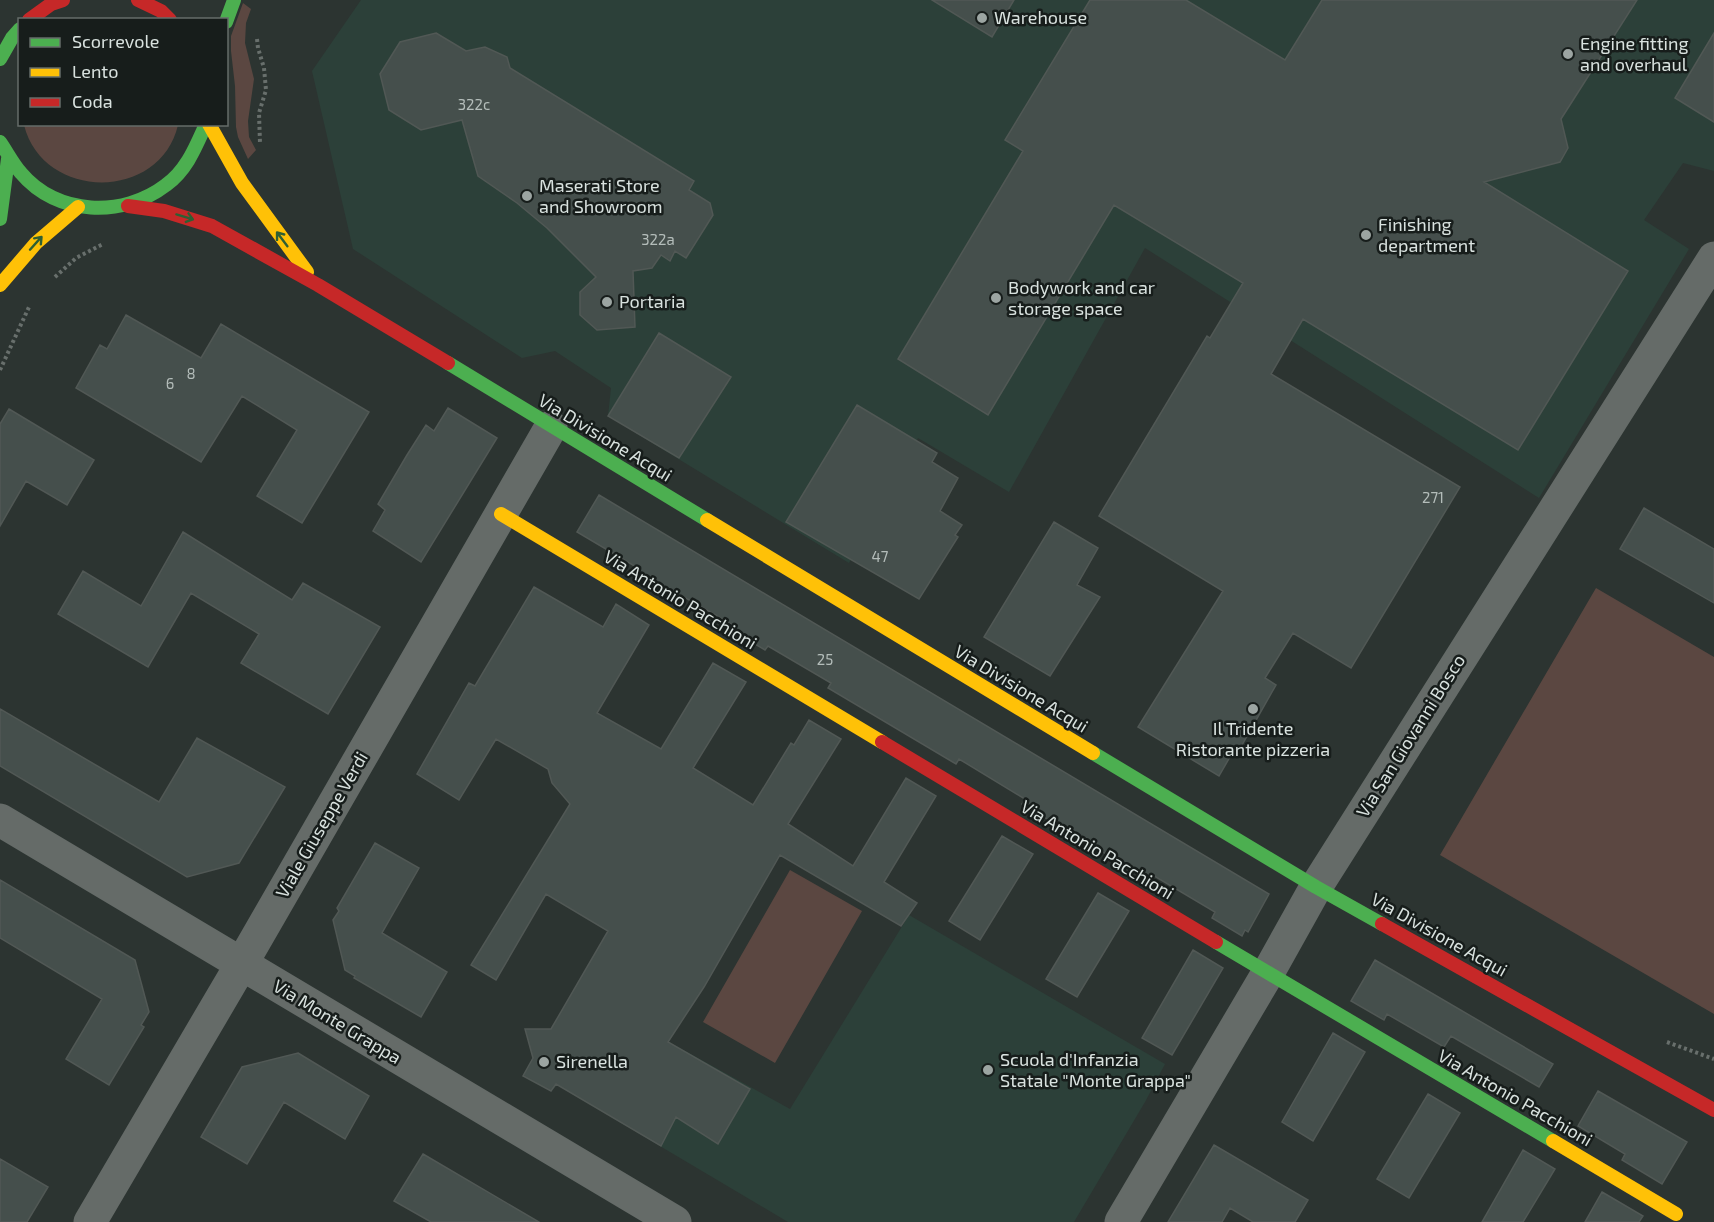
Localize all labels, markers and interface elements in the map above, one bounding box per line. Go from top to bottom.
place label: Warehouse [994,6,1087,28]
marker: Warehouse [975,11,989,25]
legend [18,18,228,126]
text: Scorrevole [72,30,159,52]
place label: Engine fitting and overhaul [1580,32,1689,75]
marker: Engine fitting and overhaul [1561,47,1575,61]
text: Lento [72,60,118,82]
text: Coda [72,90,113,112]
house number: 322c [458,95,490,113]
place label: Maserati Store and Showroom [539,174,662,217]
marker: Maserati Store and Showroom [520,189,534,203]
one-way arrow [175,213,194,224]
place label: Finishing department [1378,213,1475,256]
marker: Finishing department [1359,228,1373,242]
house number: 322a [641,230,675,248]
one-way arrow [275,232,288,248]
one-way arrow [29,236,43,251]
place label: Bodywork and car storage space [1008,276,1155,319]
place label: Portaria [619,290,685,312]
marker: Bodywork and car storage space [989,291,1003,305]
marker: Portaria [600,295,614,309]
house number: 8 [186,364,196,382]
house number: 6 [166,374,174,392]
street label: Via Divisione Acqui [535,389,676,486]
house number: 271 [1422,488,1444,506]
street label: Via Antonio Pacchioni [600,545,761,654]
house number: 47 [872,547,889,565]
street label: Via Divisione Acqui [951,640,1092,737]
house number: 25 [817,650,833,668]
street label: Via San Giovanni Bosco [1351,650,1469,821]
marker: Il Tridente Ristorante pizzeria [1246,702,1260,716]
place label: Il Tridente Ristorante pizzeria [1176,717,1330,760]
street label: Viale Giuseppe Verdi [270,748,372,901]
street label: Via Antonio Pacchioni [1017,795,1178,904]
street label: Via Divisione Acqui [1368,888,1511,981]
street label: Via Monte Grappa [269,974,406,1068]
street label: Via Antonio Pacchioni [1434,1044,1597,1150]
place label: Scuola d'Infanzia Statale "Monte Grappa" [1000,1048,1191,1091]
place label: Sirenella [556,1050,628,1072]
marker: Sirenella [537,1055,551,1069]
marker: Scuola d'Infanzia Statale "Monte Grappa" [981,1063,995,1077]

